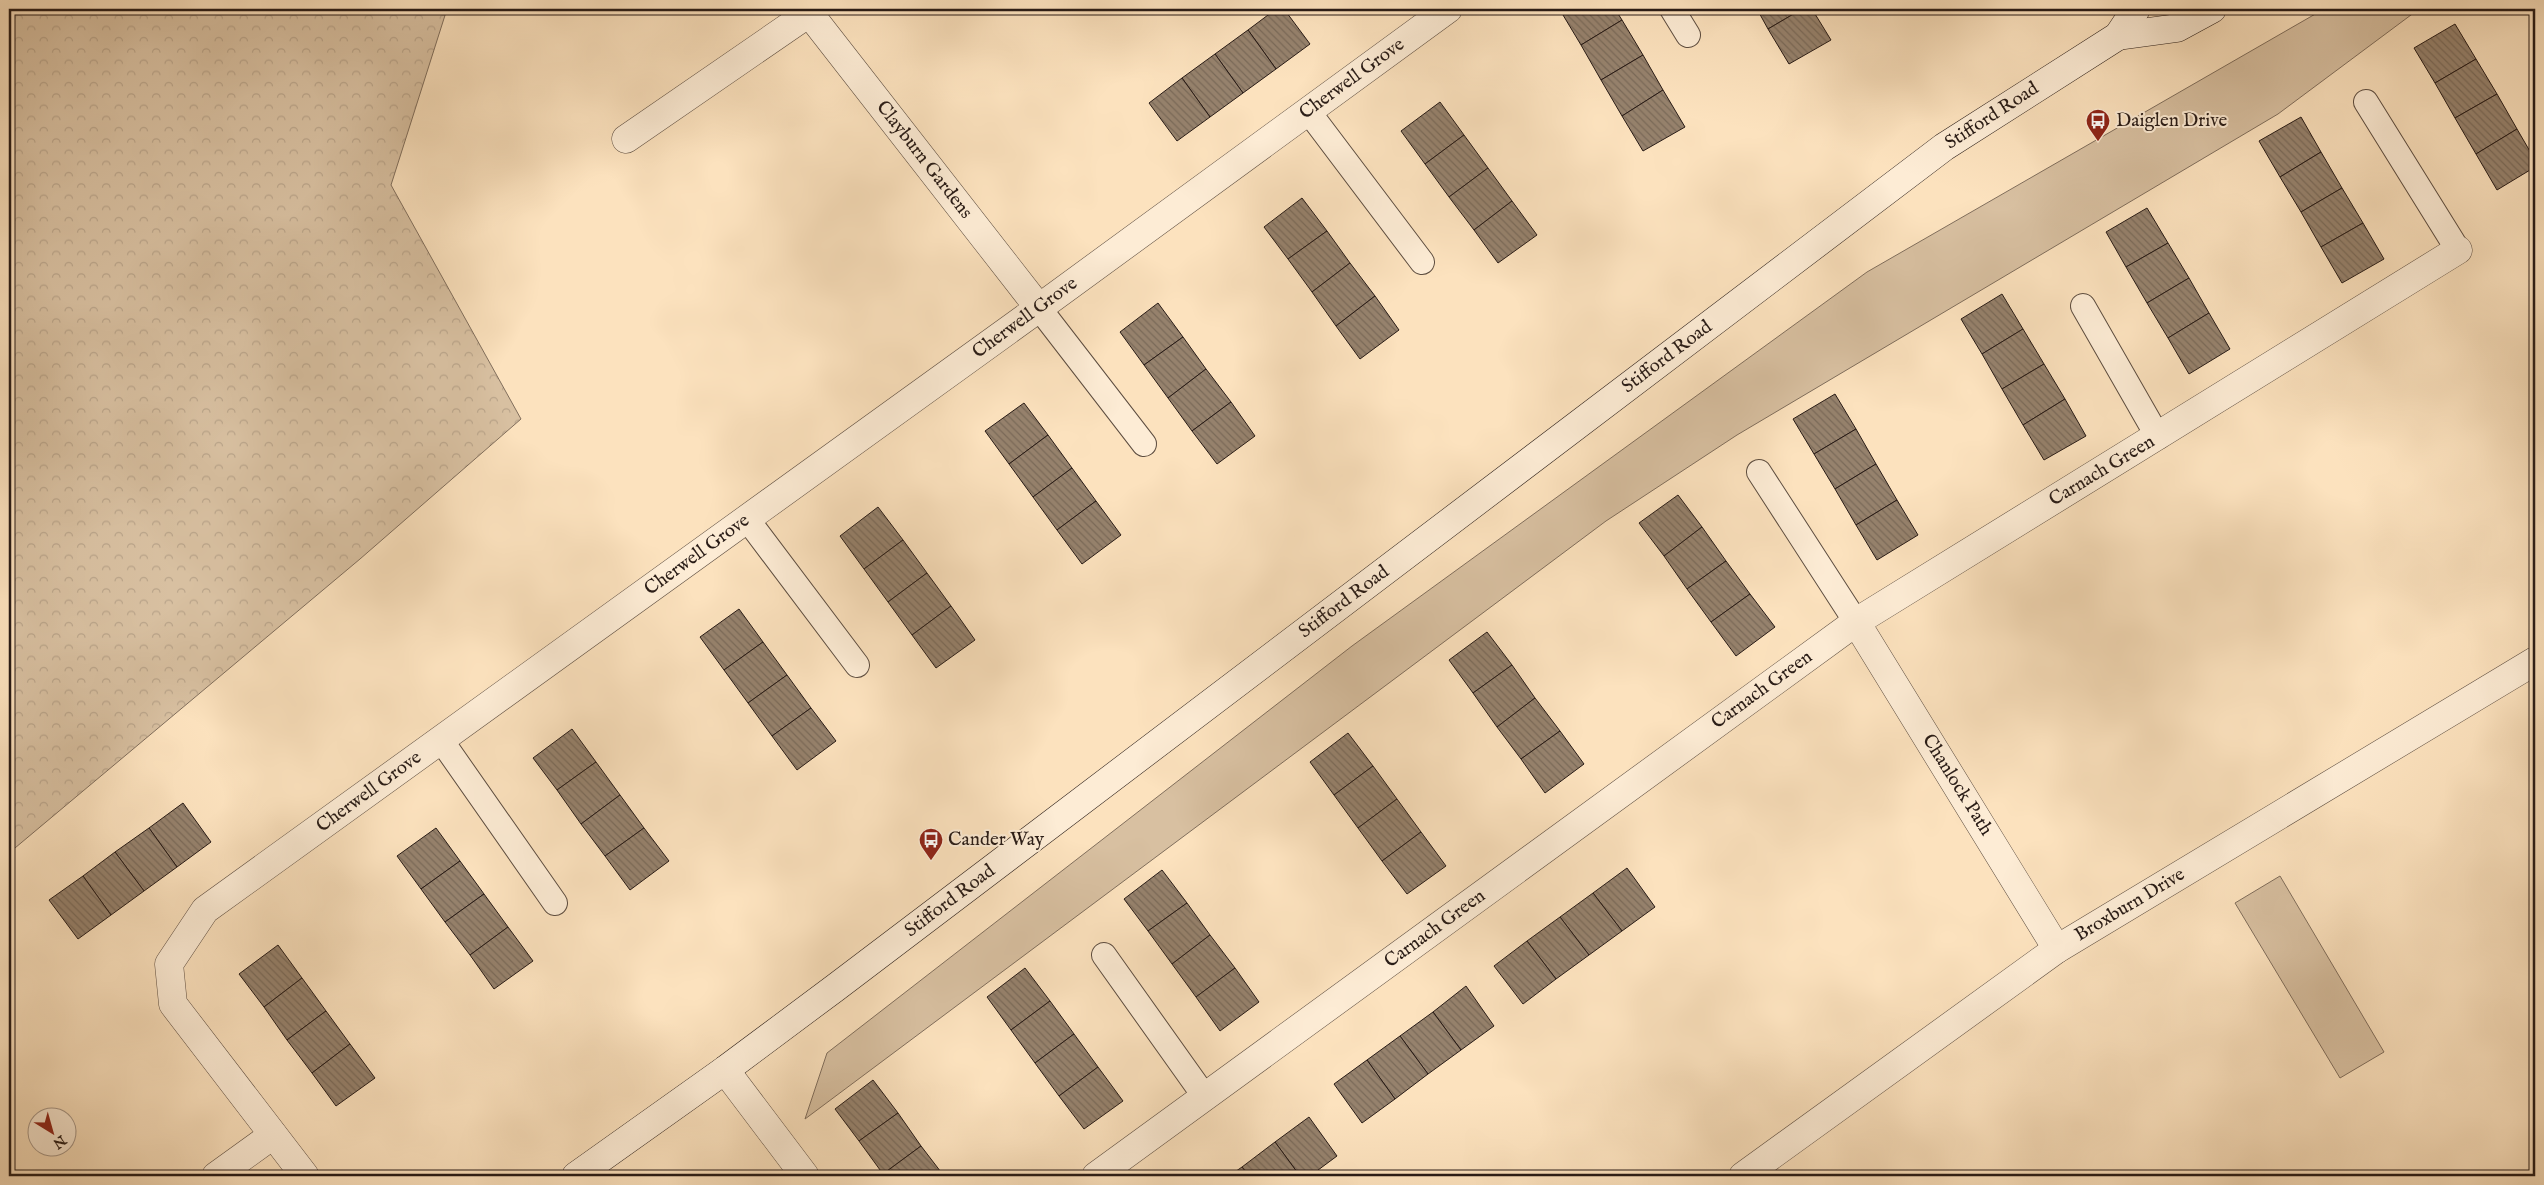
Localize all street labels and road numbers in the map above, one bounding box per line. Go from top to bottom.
street label: Cherwell Grove [1295,33,1410,125]
street label: Stifford Road [1941,76,2044,155]
street label: Clayburn Gardens [870,96,978,224]
street label: Cherwell Grove [968,272,1083,364]
street label: Stifford Road [1617,315,1718,399]
street label: Carnach Green [2045,430,2159,512]
street label: Cherwell Grove [640,509,755,601]
street label: Stifford Road [1294,560,1395,644]
street label: Carnach Green [1707,645,1817,735]
street label: Chanlock Path [1916,730,1998,840]
street label: Cherwell Grove [312,746,427,838]
street label: Stifford Road [900,859,1001,943]
street label: Broxburn Drive [2071,863,2190,947]
street label: Carnach Green [1380,884,1490,974]

